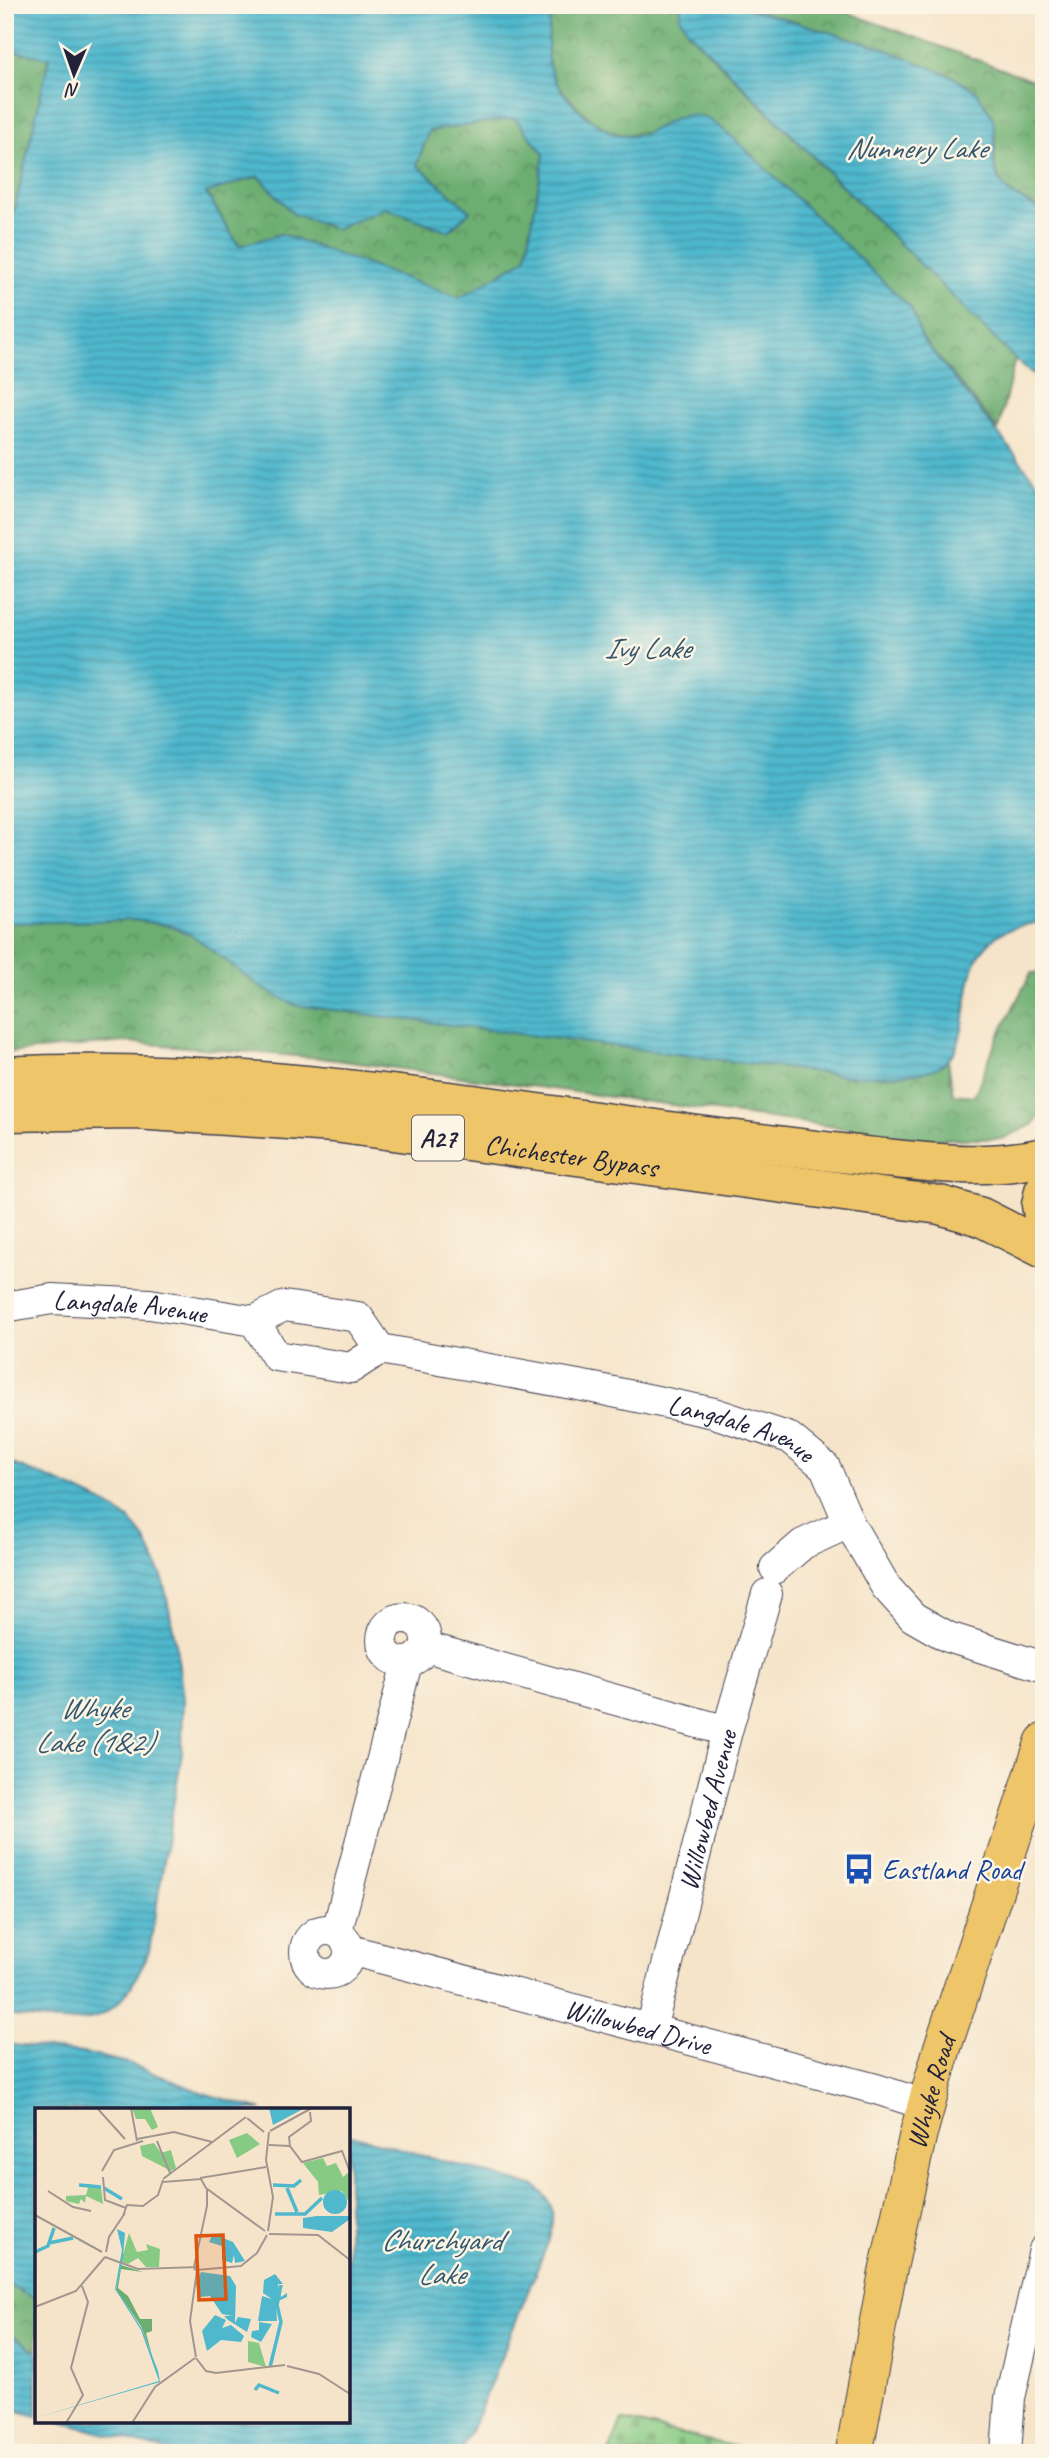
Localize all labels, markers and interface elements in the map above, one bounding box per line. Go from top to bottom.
north arrow [38,38,108,108]
text: N [64,78,80,102]
water label: Nunnery Lake [846,129,990,167]
water label: Ivy Lake [604,629,694,667]
road number: A27 [412,1116,464,1161]
street label: Chichester Bypass [483,1127,662,1185]
street label: Langdale Avenue [52,1282,211,1331]
street label: Langdale Avenue [665,1387,824,1471]
water label: Whyke Lake (1&2) [35,1689,159,1761]
street label: Willowbed Avenue [670,1725,745,1894]
bus stop icon: Eastland Road [842,1852,876,1886]
place label: Eastland Road [882,1852,1026,1887]
street label: Willowbed Drive [561,1991,717,2063]
street label: Whyke Road [898,2027,965,2152]
inset map [35,2108,350,2423]
water label: Churchyard Lake [381,2221,510,2293]

